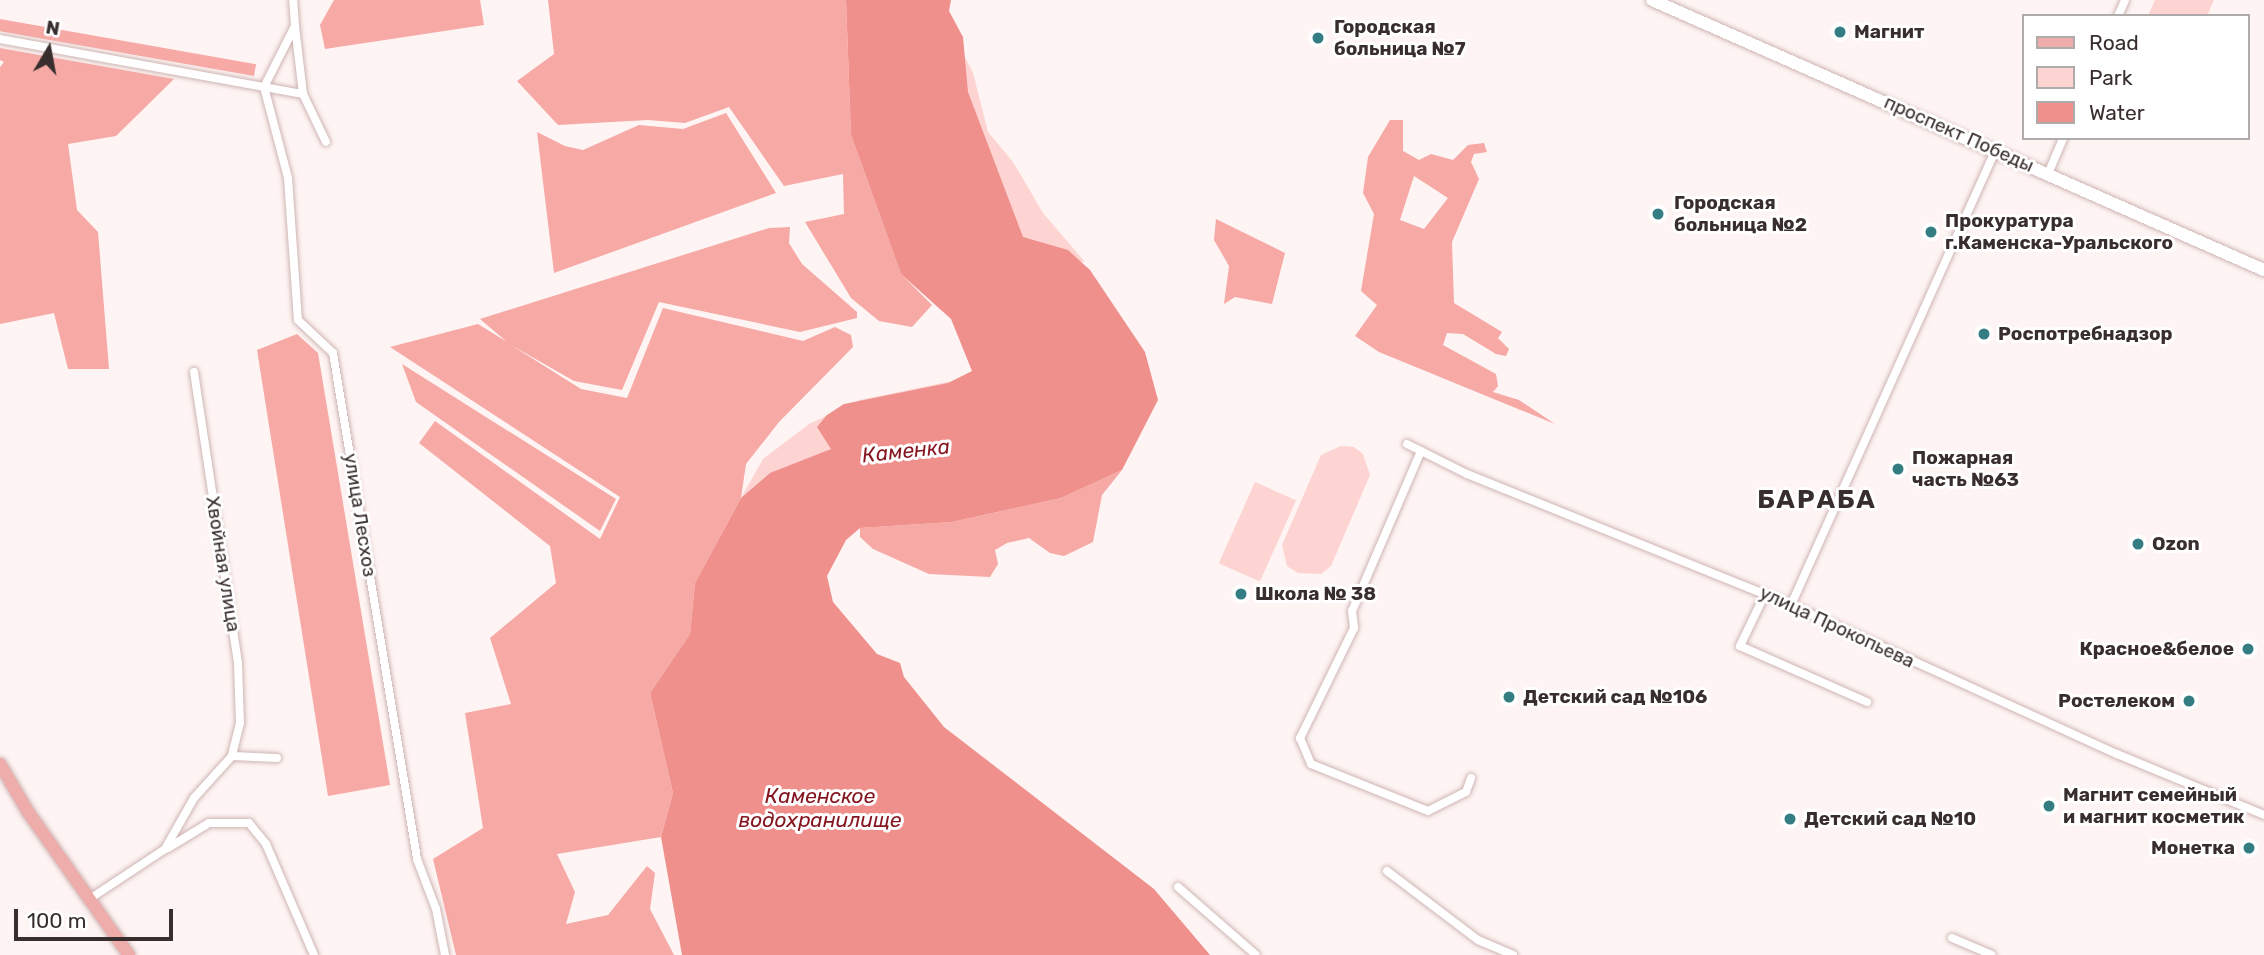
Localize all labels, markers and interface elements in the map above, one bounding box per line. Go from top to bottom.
north arrow [14,14,84,84]
legend [2022,14,2250,140]
text: N [44,15,61,40]
place label: Городская больница №7 [1334,16,1466,60]
place label: Магнит [1854,21,1924,43]
marker: Магнит [1832,24,1848,40]
marker: Городская больница №7 [1308,28,1328,48]
text: Road [2089,30,2139,55]
text: Park [2089,65,2133,90]
street label: проспект Победы [1881,91,2037,177]
text: Water [2089,100,2145,125]
place label: Городская больница №2 [1674,192,1807,236]
marker: Городская больница №2 [1648,204,1668,224]
place label: Прокуратура г.Каменска-Уральского [1945,210,2173,254]
marker: Прокуратура г.Каменска-Уральского [1923,224,1939,240]
place label: Роспотребнадзор [1998,323,2173,345]
marker: Роспотребнадзор [1976,326,1992,342]
water label: Каменка [861,434,951,468]
place label: Пожарная часть №63 [1912,447,2019,491]
street label: улица Лесхоз [339,452,381,578]
marker: Пожарная часть №63 [1890,461,1906,477]
district label: БАРАБА [1758,484,1876,516]
street label: Хвойная улица [201,495,245,633]
place label: Ozon [2152,533,2200,555]
marker: Ozon [2130,536,2146,552]
street label: улица Прокопьева [1756,581,1918,673]
place label: Школа № 38 [1255,583,1376,605]
marker: Школа № 38 [1233,586,1249,602]
place label: Красное&белое [2080,638,2234,660]
marker: Красное&белое [2240,641,2256,657]
place label: Детский сад №106 [1523,686,1707,708]
marker: Детский сад №106 [1501,689,1517,705]
place label: Ростелеком [2058,690,2175,712]
marker: Ростелеком [2181,693,2197,709]
water label: Каменское водохранилище [738,783,902,833]
place label: Магнит семейный и магнит косметик [2063,784,2245,828]
marker: Магнит семейный и магнит косметик [2041,798,2057,814]
place label: Детский сад №10 [1804,808,1976,830]
marker: Детский сад №10 [1782,811,1798,827]
place label: Монетка [2151,837,2235,859]
marker: Монетка [2241,840,2257,856]
scale bar [18,895,177,939]
text: 100 m [27,908,86,933]

